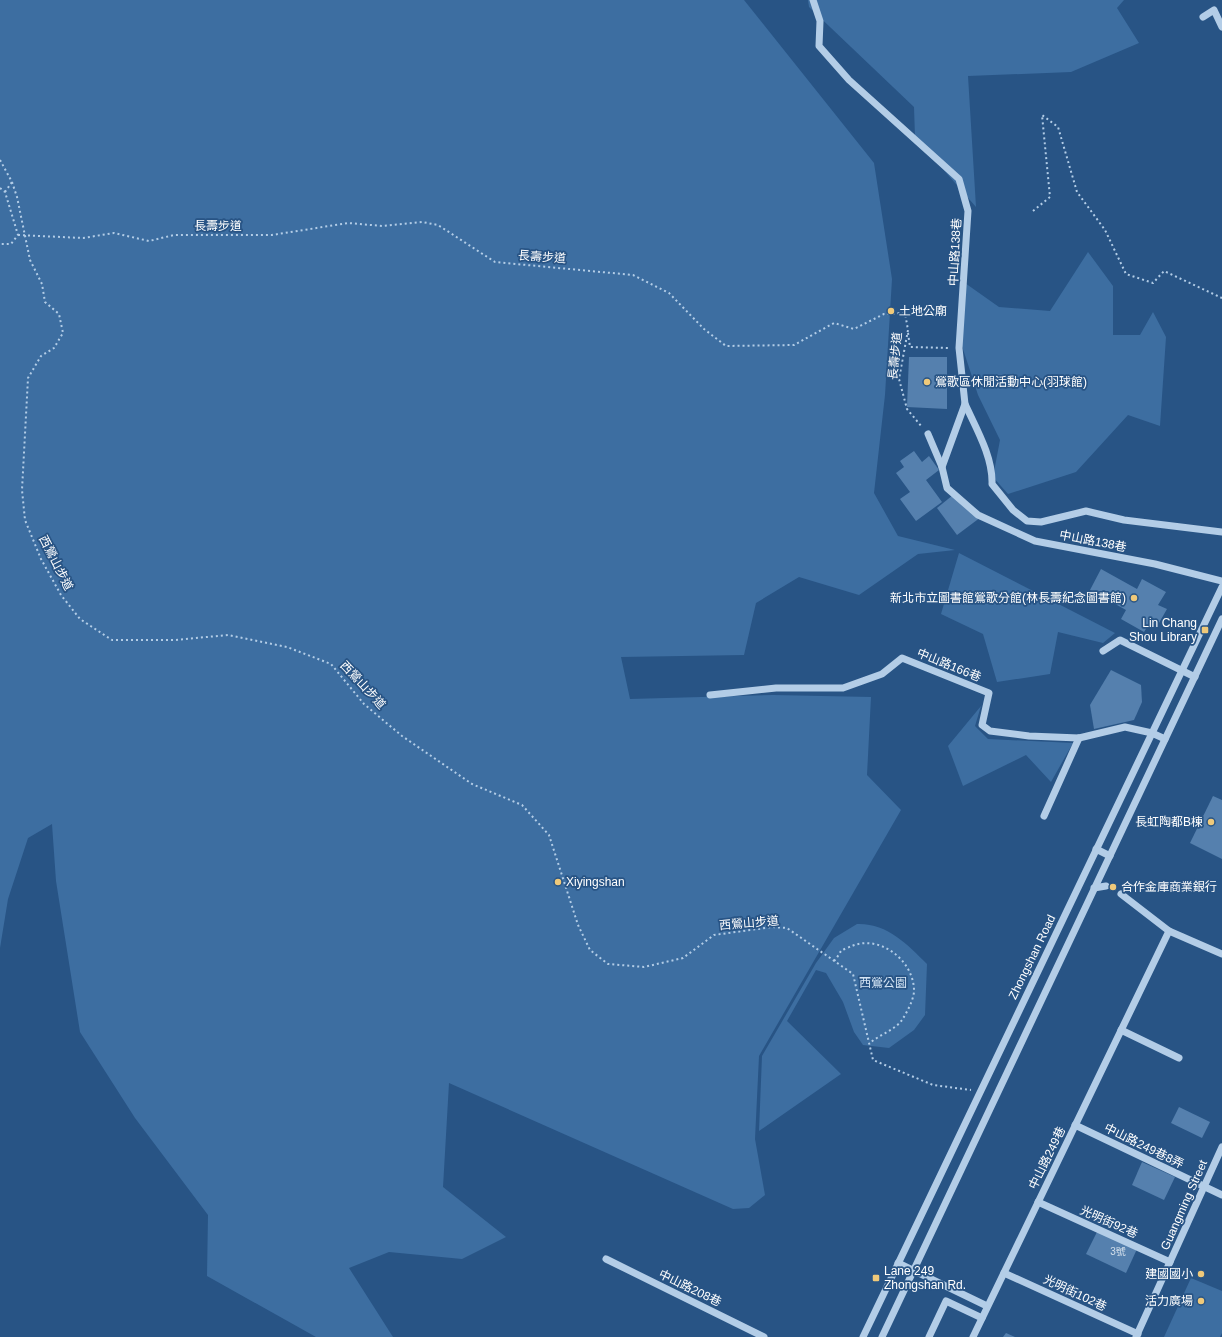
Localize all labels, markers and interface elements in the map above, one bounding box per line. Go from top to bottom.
street label: 中山路138巷 [946,218,964,286]
street label: 長壽步道 [194,219,242,233]
street label: 長壽步道 [518,248,566,266]
place label: 土地公廟 [899,304,947,318]
marker: 土地公廟 [886,306,896,316]
street label: 長壽步道 [886,331,904,381]
place label: 鶯歌區休閒活動中心(羽球館) [935,375,1087,389]
marker: 鶯歌區休閒活動中心(羽球館) [922,377,932,387]
street label: 中山路138巷 [1058,528,1128,554]
street label: 西鶯山步道 [36,533,76,593]
place label: 新北市立圖書館鶯歌分館(林長壽紀念圖書館) [890,591,1126,605]
marker: 新北市立圖書館鶯歌分館(林長壽紀念圖書館) [1129,593,1139,603]
place label: Lin Chang Shou Library [1129,616,1197,644]
marker: Lin Chang Shou Library [1200,625,1210,635]
street label: 中山路166巷 [915,646,983,684]
street label: 西鶯山步道 [337,658,389,712]
place label: 長虹陶都B棟 [1135,815,1203,829]
marker: 長虹陶都B棟 [1206,817,1216,827]
place label: Xiyingshan [566,875,625,889]
marker: Xiyingshan [553,877,563,887]
place label: 合作金庫商業銀行 [1121,880,1217,894]
marker: 合作金庫商業銀行 [1108,882,1118,892]
street label: 西鶯山步道 [718,913,780,933]
street label: Zhongshan Road [1006,913,1058,1001]
park label: 西鶯公園 [859,976,907,990]
street label: 中山路249巷8弄 [1102,1121,1186,1171]
street label: 中山路249巷 [1026,1124,1068,1192]
street label: Guangming Street [1158,1157,1210,1252]
street label: 光明街92巷 [1078,1203,1140,1241]
house number: 3號 [1110,1246,1126,1257]
place label: Lane 249 Zhongshan Rd. [884,1264,966,1292]
street label: 中山路208巷 [656,1267,724,1309]
place label: 建國國小 [1145,1267,1193,1281]
marker: 建國國小 [1196,1269,1206,1279]
street label: 光明街102巷 [1041,1272,1109,1314]
marker: Lane 249 Zhongshan Rd. [871,1273,881,1283]
place label: 活力廣場 [1145,1294,1193,1308]
marker: 活力廣場 [1196,1296,1206,1306]

